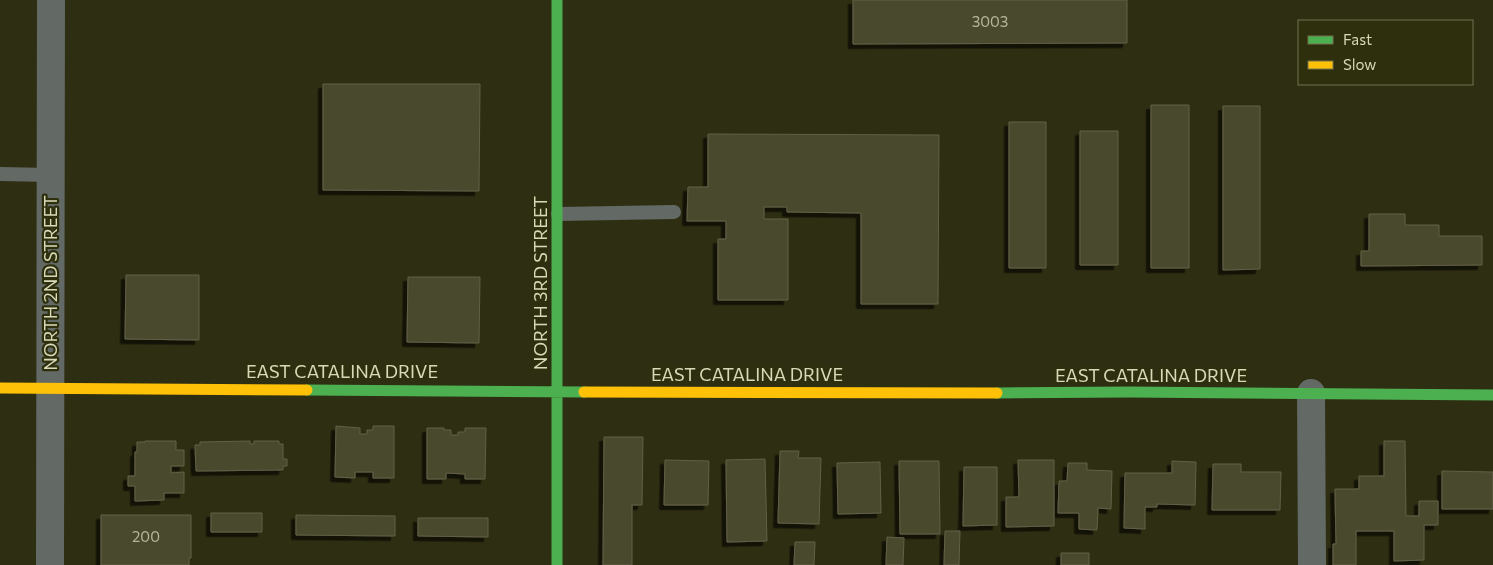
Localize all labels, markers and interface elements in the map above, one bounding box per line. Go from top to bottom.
house number: 3003 [972,12,1008,30]
legend [1298,20,1473,85]
text: Fast [1343,30,1372,48]
text: Slow [1343,55,1376,73]
street label: NORTH 2ND STREET [39,195,61,371]
street label: NORTH 3RD STREET [529,196,551,370]
street label: EAST CATALINA DRIVE [246,360,438,382]
street label: EAST CATALINA DRIVE [651,363,843,385]
street label: EAST CATALINA DRIVE [1055,364,1247,386]
house number: 200 [132,527,160,545]

